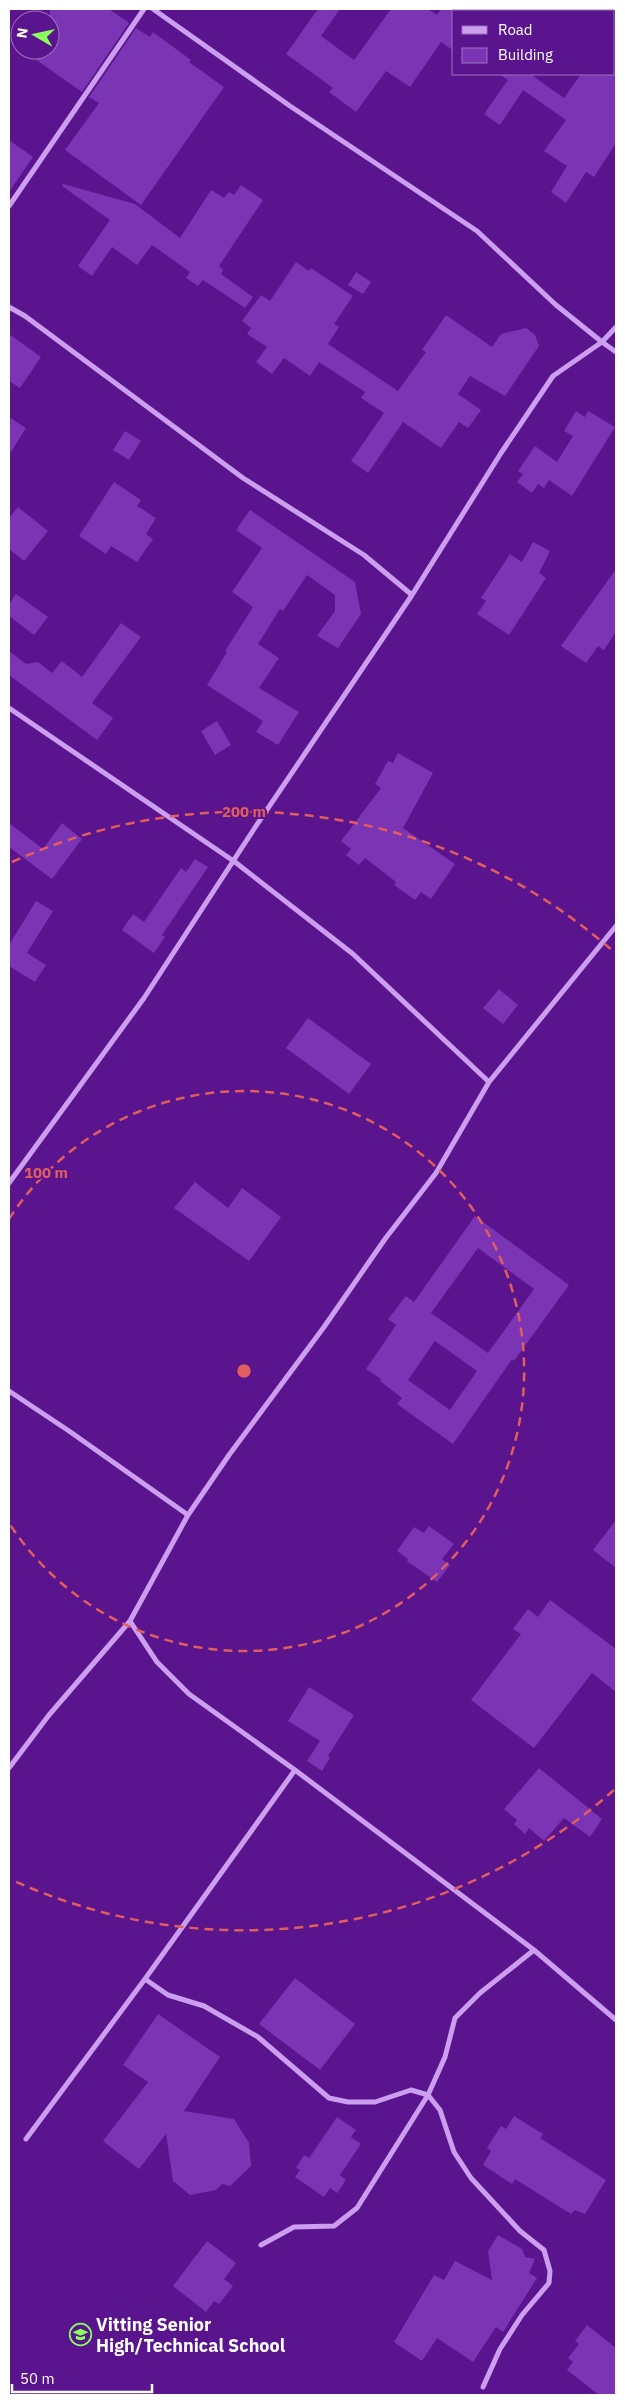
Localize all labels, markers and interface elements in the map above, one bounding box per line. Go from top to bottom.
north arrow [10,10,60,60]
legend [452,10,615,75]
text: Road [498,20,533,39]
text: N [12,27,32,39]
text: Building [498,45,553,64]
text: 200 m [222,802,266,821]
text: 100 m [24,1163,68,1182]
centre of rings [235,1362,253,1380]
place label: Vitting Senior High/Technical School [96,2313,286,2357]
school or university icon: Vitting Senior High/Technical School [68,2323,92,2347]
scale bar [12,2362,152,2394]
text: 50 m [20,2369,55,2388]

